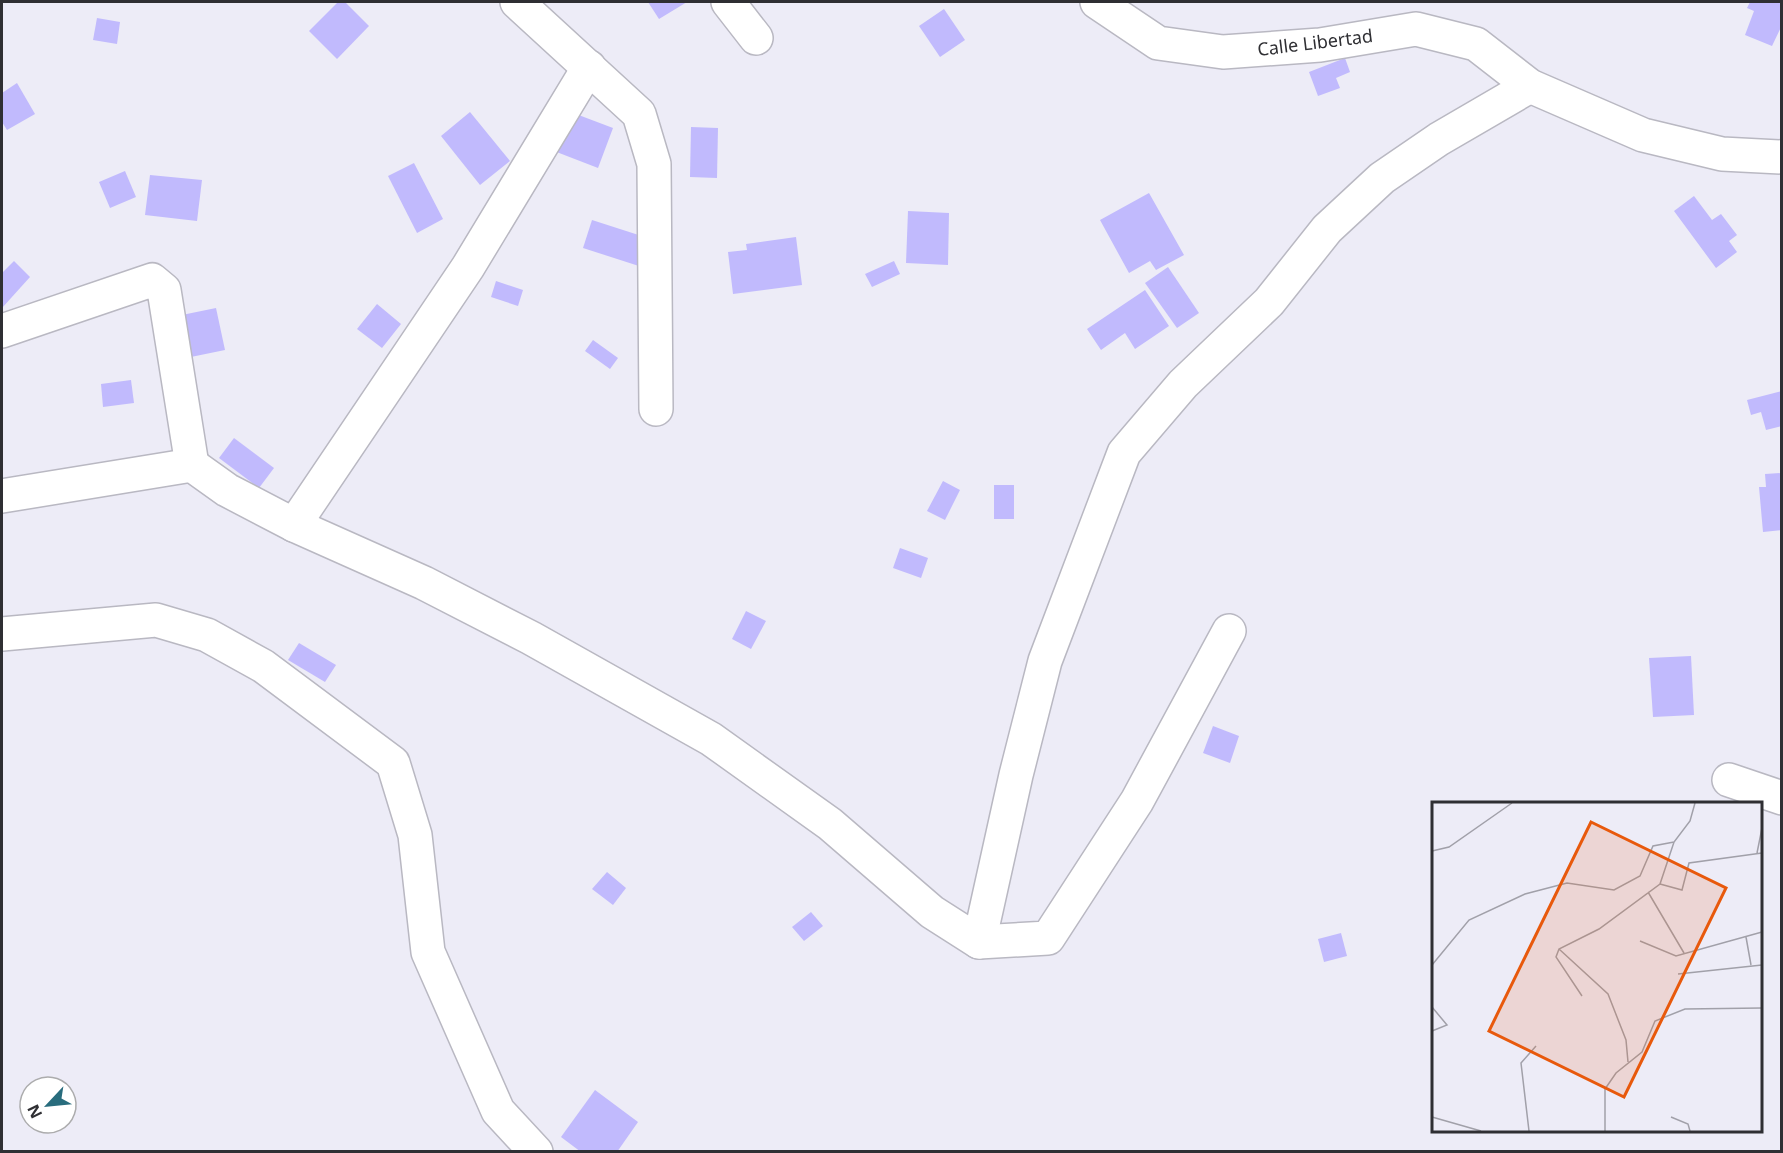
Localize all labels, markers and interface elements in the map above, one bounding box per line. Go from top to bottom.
street label: Calle Libertad [1256,23,1374,61]
inset map [1432,802,1762,1132]
north arrow [18,1075,78,1135]
text: N [22,1101,47,1122]

